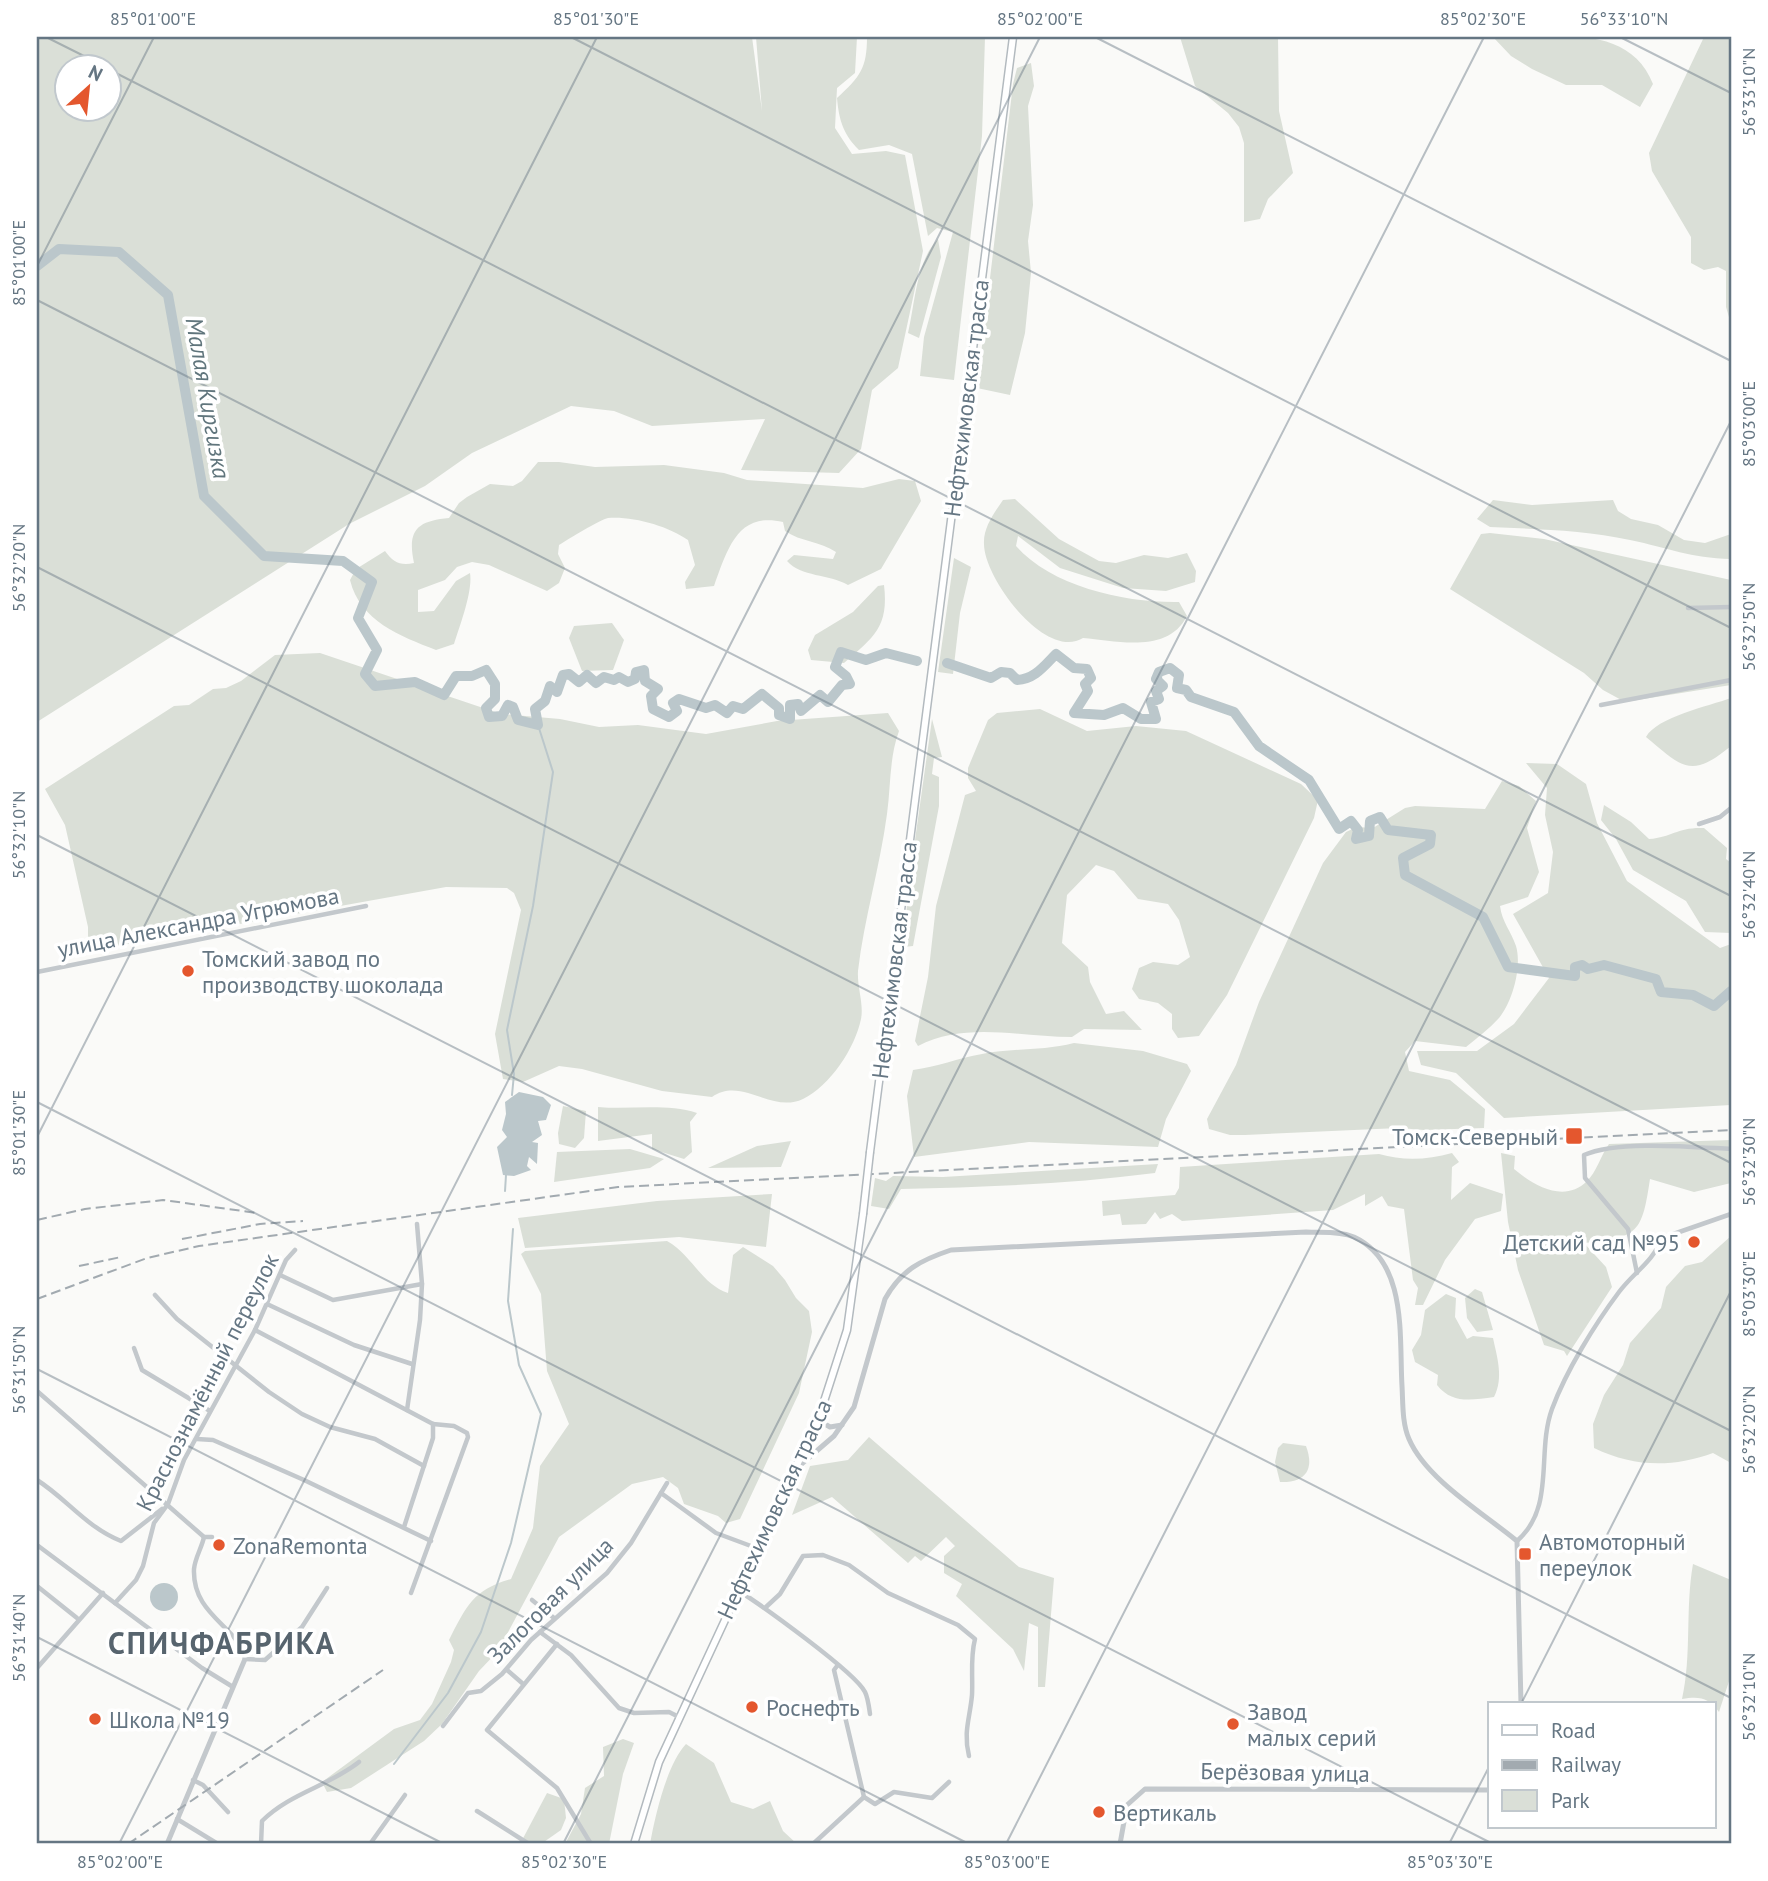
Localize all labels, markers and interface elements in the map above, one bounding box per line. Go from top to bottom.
text: 85°01'00"E [110,7,196,30]
text: 85°01'30"E [553,7,639,30]
text: 85°02'00"E [997,7,1083,30]
text: 85°02'30"E [1440,7,1526,30]
text: 56°33'10"N [1580,7,1668,30]
text: 56°33'10"N [1737,48,1760,136]
north arrow [52,52,122,122]
text: N [85,59,107,86]
text: 85°01'00"E [7,220,30,306]
street label: Нефтехимовская трасса [937,278,995,518]
water label: Малая Киргизка [179,315,237,481]
text: 85°03'00"E [1737,381,1760,467]
text: 56°32'20"N [7,524,30,612]
text: 56°32'50"N [1737,583,1760,671]
text: 56°32'10"N [7,791,30,879]
street label: Нефтехимовская трасса [865,840,923,1080]
text: 56°32'40"N [1737,851,1760,939]
street label: улица Александра Угрюмова [55,880,341,964]
place label: Томский завод по производству шоколада [202,944,444,999]
marker: Томский завод по производству шоколада [180,963,196,979]
text: 85°01'30"E [7,1090,30,1176]
text: 56°32'30"N [1737,1118,1760,1206]
place label: Томск-Северный [1392,1122,1558,1151]
marker: Томск-Северный [1564,1126,1584,1146]
place label: Детский сад №95 [1503,1228,1680,1257]
marker: Детский сад №95 [1686,1234,1702,1250]
street label: Краснознамённый переулок [129,1248,285,1516]
text: 85°03'30"E [1737,1251,1760,1337]
text: 56°31'50"N [7,1326,30,1414]
text: 56°32'20"N [1737,1386,1760,1474]
street label: Нефтехимовская трасса [710,1395,838,1623]
place label: Автомоторный переулок [1539,1527,1686,1582]
place label: ZonaRemonta [233,1531,368,1560]
street label: Залоговая улица [481,1531,619,1669]
marker: ZonaRemonta [211,1537,227,1553]
marker: Автомоторный переулок [1517,1546,1533,1562]
text: 56°31'40"N [7,1594,30,1682]
district label: СПИЧФАБРИКА [108,1623,336,1662]
text: 56°32'10"N [1737,1653,1760,1741]
place label: Роснефть [766,1693,860,1722]
place label: Завод малых серий [1247,1697,1376,1752]
marker: Роснефть [744,1699,760,1715]
legend [1488,1702,1716,1828]
place label: Школа №19 [109,1705,230,1734]
marker: Школа №19 [87,1711,103,1727]
marker: Завод малых серий [1225,1716,1241,1732]
text: Road [1551,1717,1595,1744]
text: Railway [1551,1751,1621,1778]
street label: Берёзовая улица [1200,1756,1370,1788]
text: Park [1551,1787,1590,1814]
place label: Вертикаль [1113,1798,1217,1827]
marker: Вертикаль [1091,1804,1107,1820]
text: 85°02'00"E [77,1850,163,1873]
text: 85°02'30"E [521,1850,607,1873]
text: 85°03'00"E [964,1850,1050,1873]
text: 85°03'30"E [1407,1850,1493,1873]

